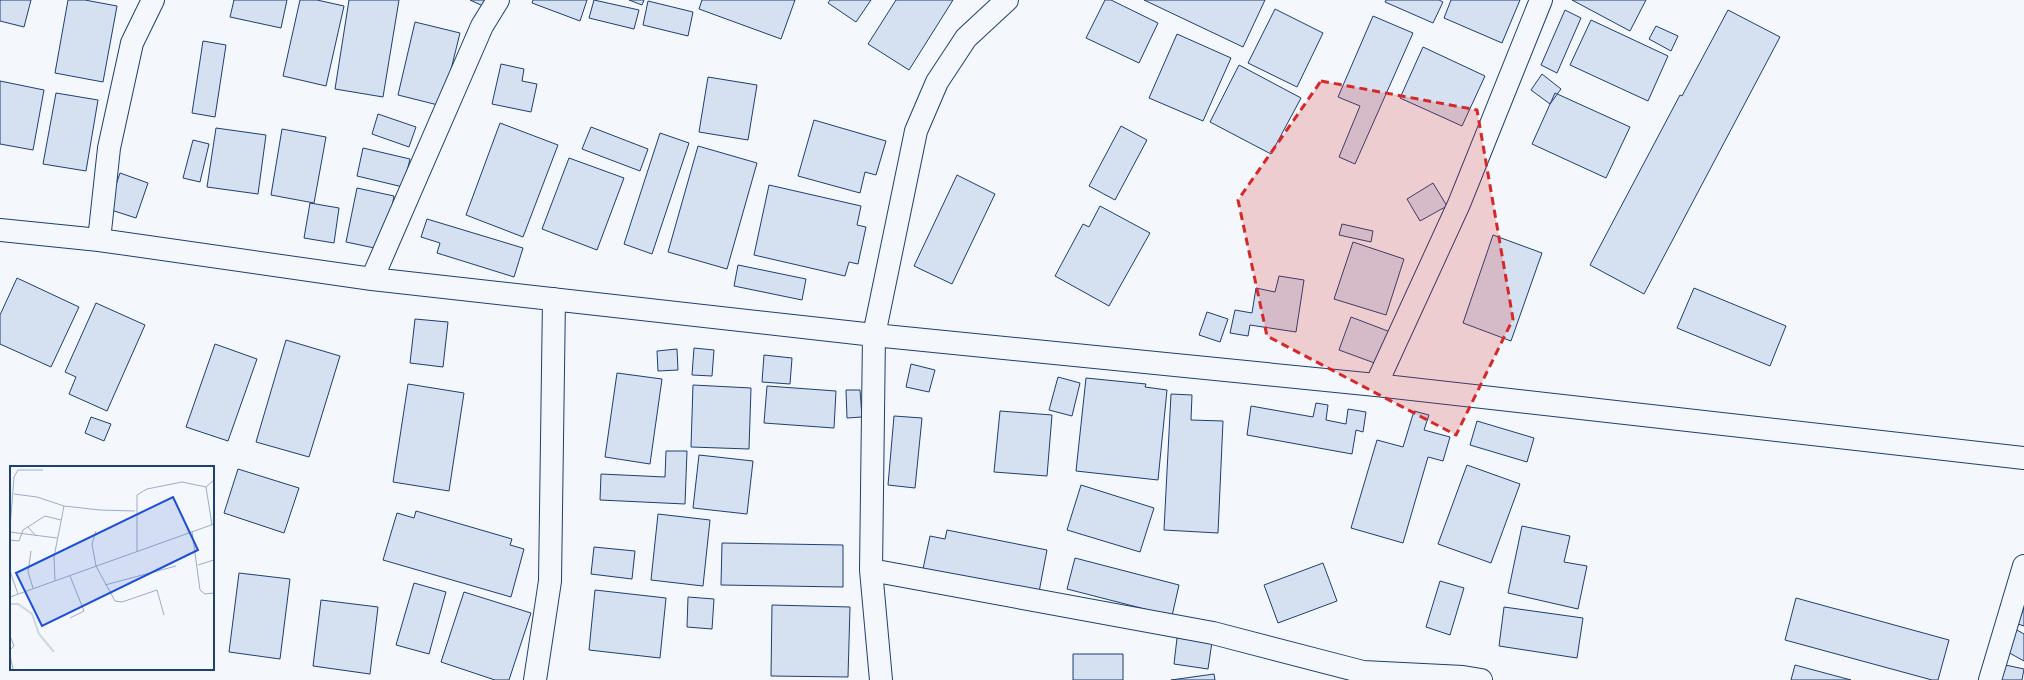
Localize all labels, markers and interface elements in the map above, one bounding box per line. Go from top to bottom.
inset map [10,466,214,670]

